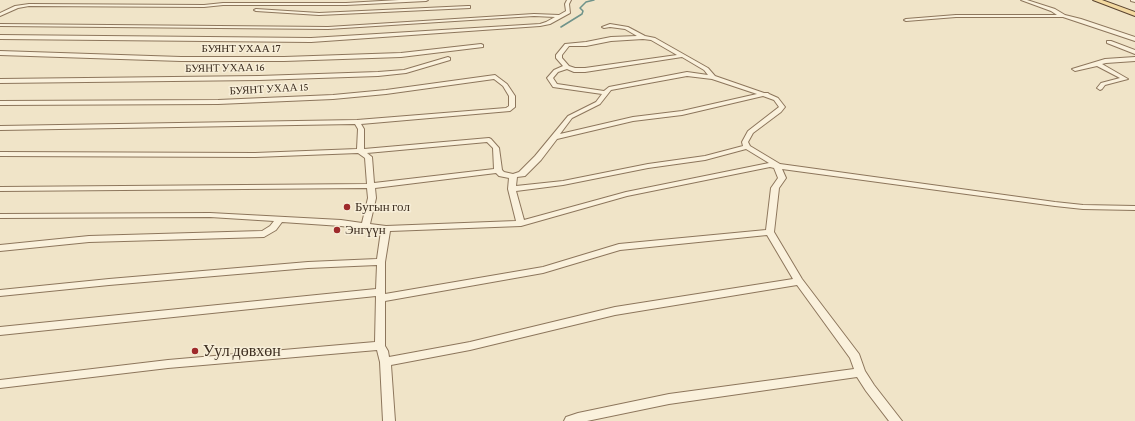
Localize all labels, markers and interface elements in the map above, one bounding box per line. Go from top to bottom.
street label: БУЯНТ УХАА 17 [202,42,280,56]
street label: БУЯНТ УХАА 16 [185,61,265,75]
street label: БУЯНТ УХАА 15 [229,80,309,98]
place label: Бугын гол [355,199,410,215]
marker: Бугын гол [342,202,352,212]
place label: Энгүүн [345,222,386,238]
marker: Энгүүн [332,225,342,235]
place label: Уул дөвхөн [203,341,281,361]
marker: Уул дөвхөн [190,346,200,356]

